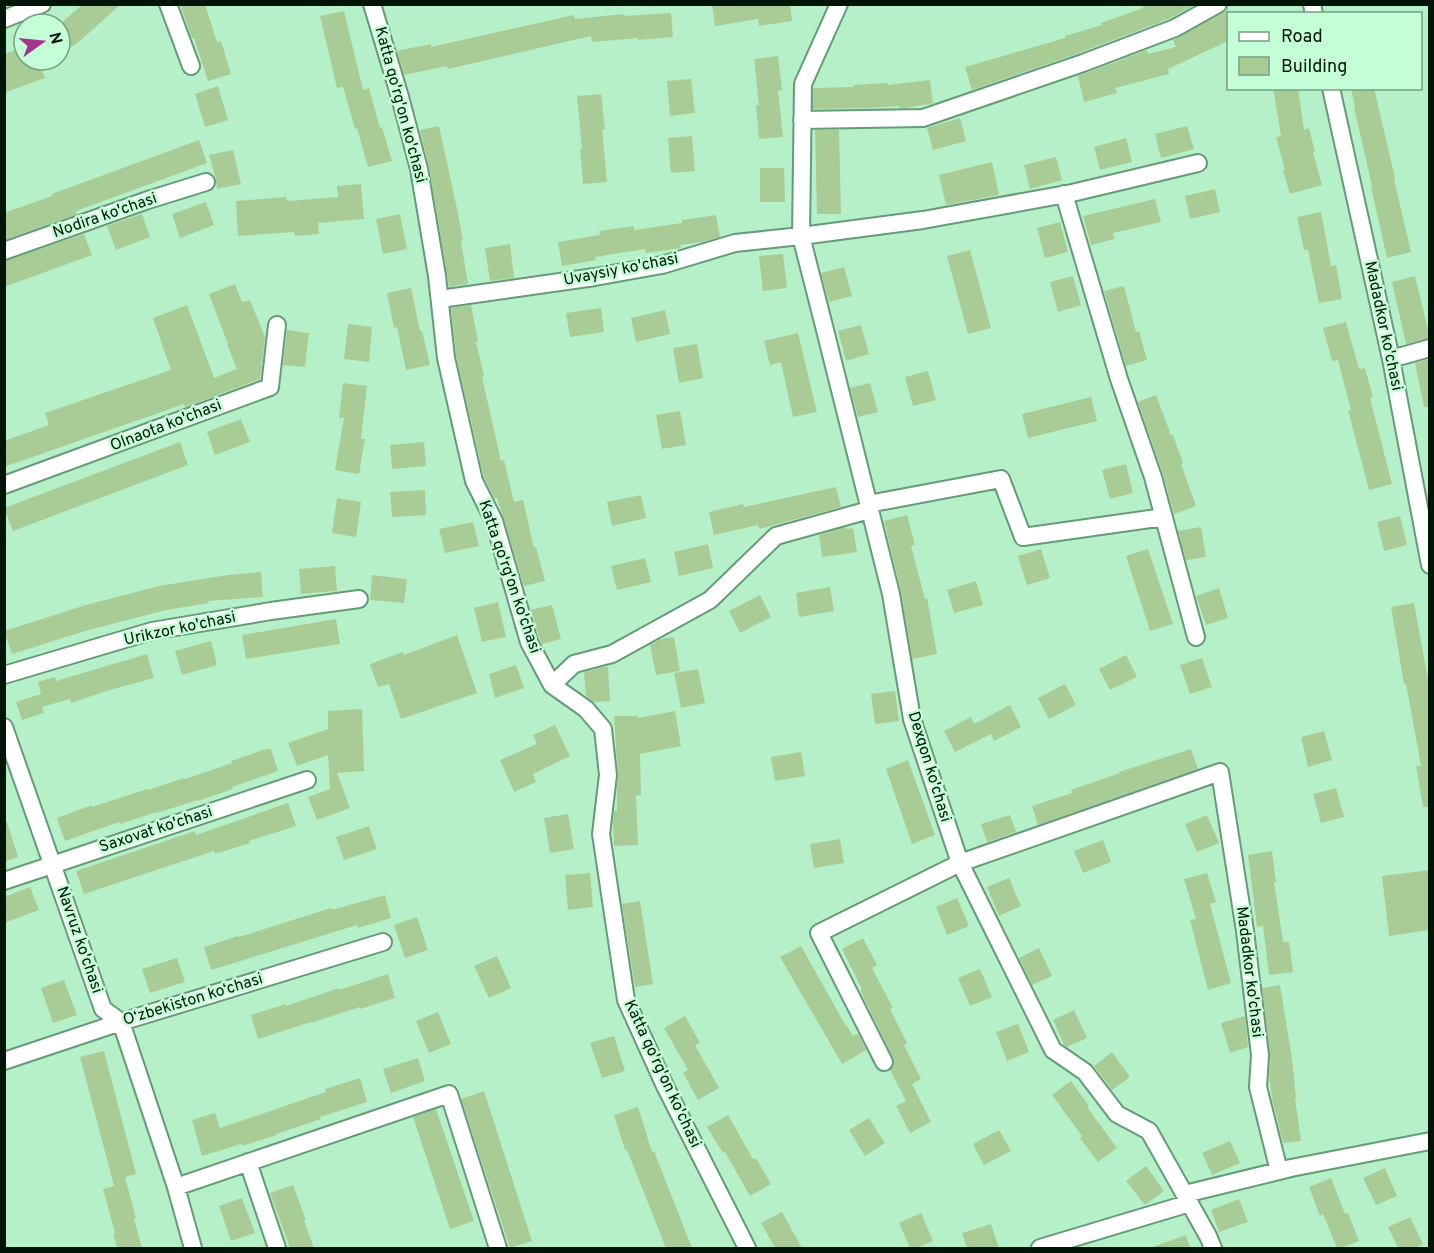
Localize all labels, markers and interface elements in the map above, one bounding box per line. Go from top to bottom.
north arrow [12,12,72,72]
legend [1227,12,1422,90]
street label: Katta qo'rg'on ko'chasi [370,25,430,185]
text: Road [1281,26,1323,49]
text: N [43,30,66,47]
text: Building [1281,56,1347,79]
street label: Nodira ko'chasi [50,189,160,243]
street label: Uvaysiy ko'chasi [562,249,680,291]
street label: Madadkor ko'chasi [1359,259,1407,393]
street label: Olnaota ko'chasi [107,396,225,456]
street label: Katta qo'rg'on ko'chasi [473,498,545,656]
street label: Urikzor ko'chasi [122,607,238,651]
street label: Dexqon ko'chasi [903,709,955,825]
street label: Saxovat ko'chasi [97,802,215,858]
street label: Navruz ko'chasi [51,884,107,996]
street label: Madadkor ko'chasi [1231,905,1267,1039]
street label: O‘zbekiston ko‘chasi [121,969,265,1031]
street label: Katta qo'rg'on ko'chasi [619,997,705,1151]

